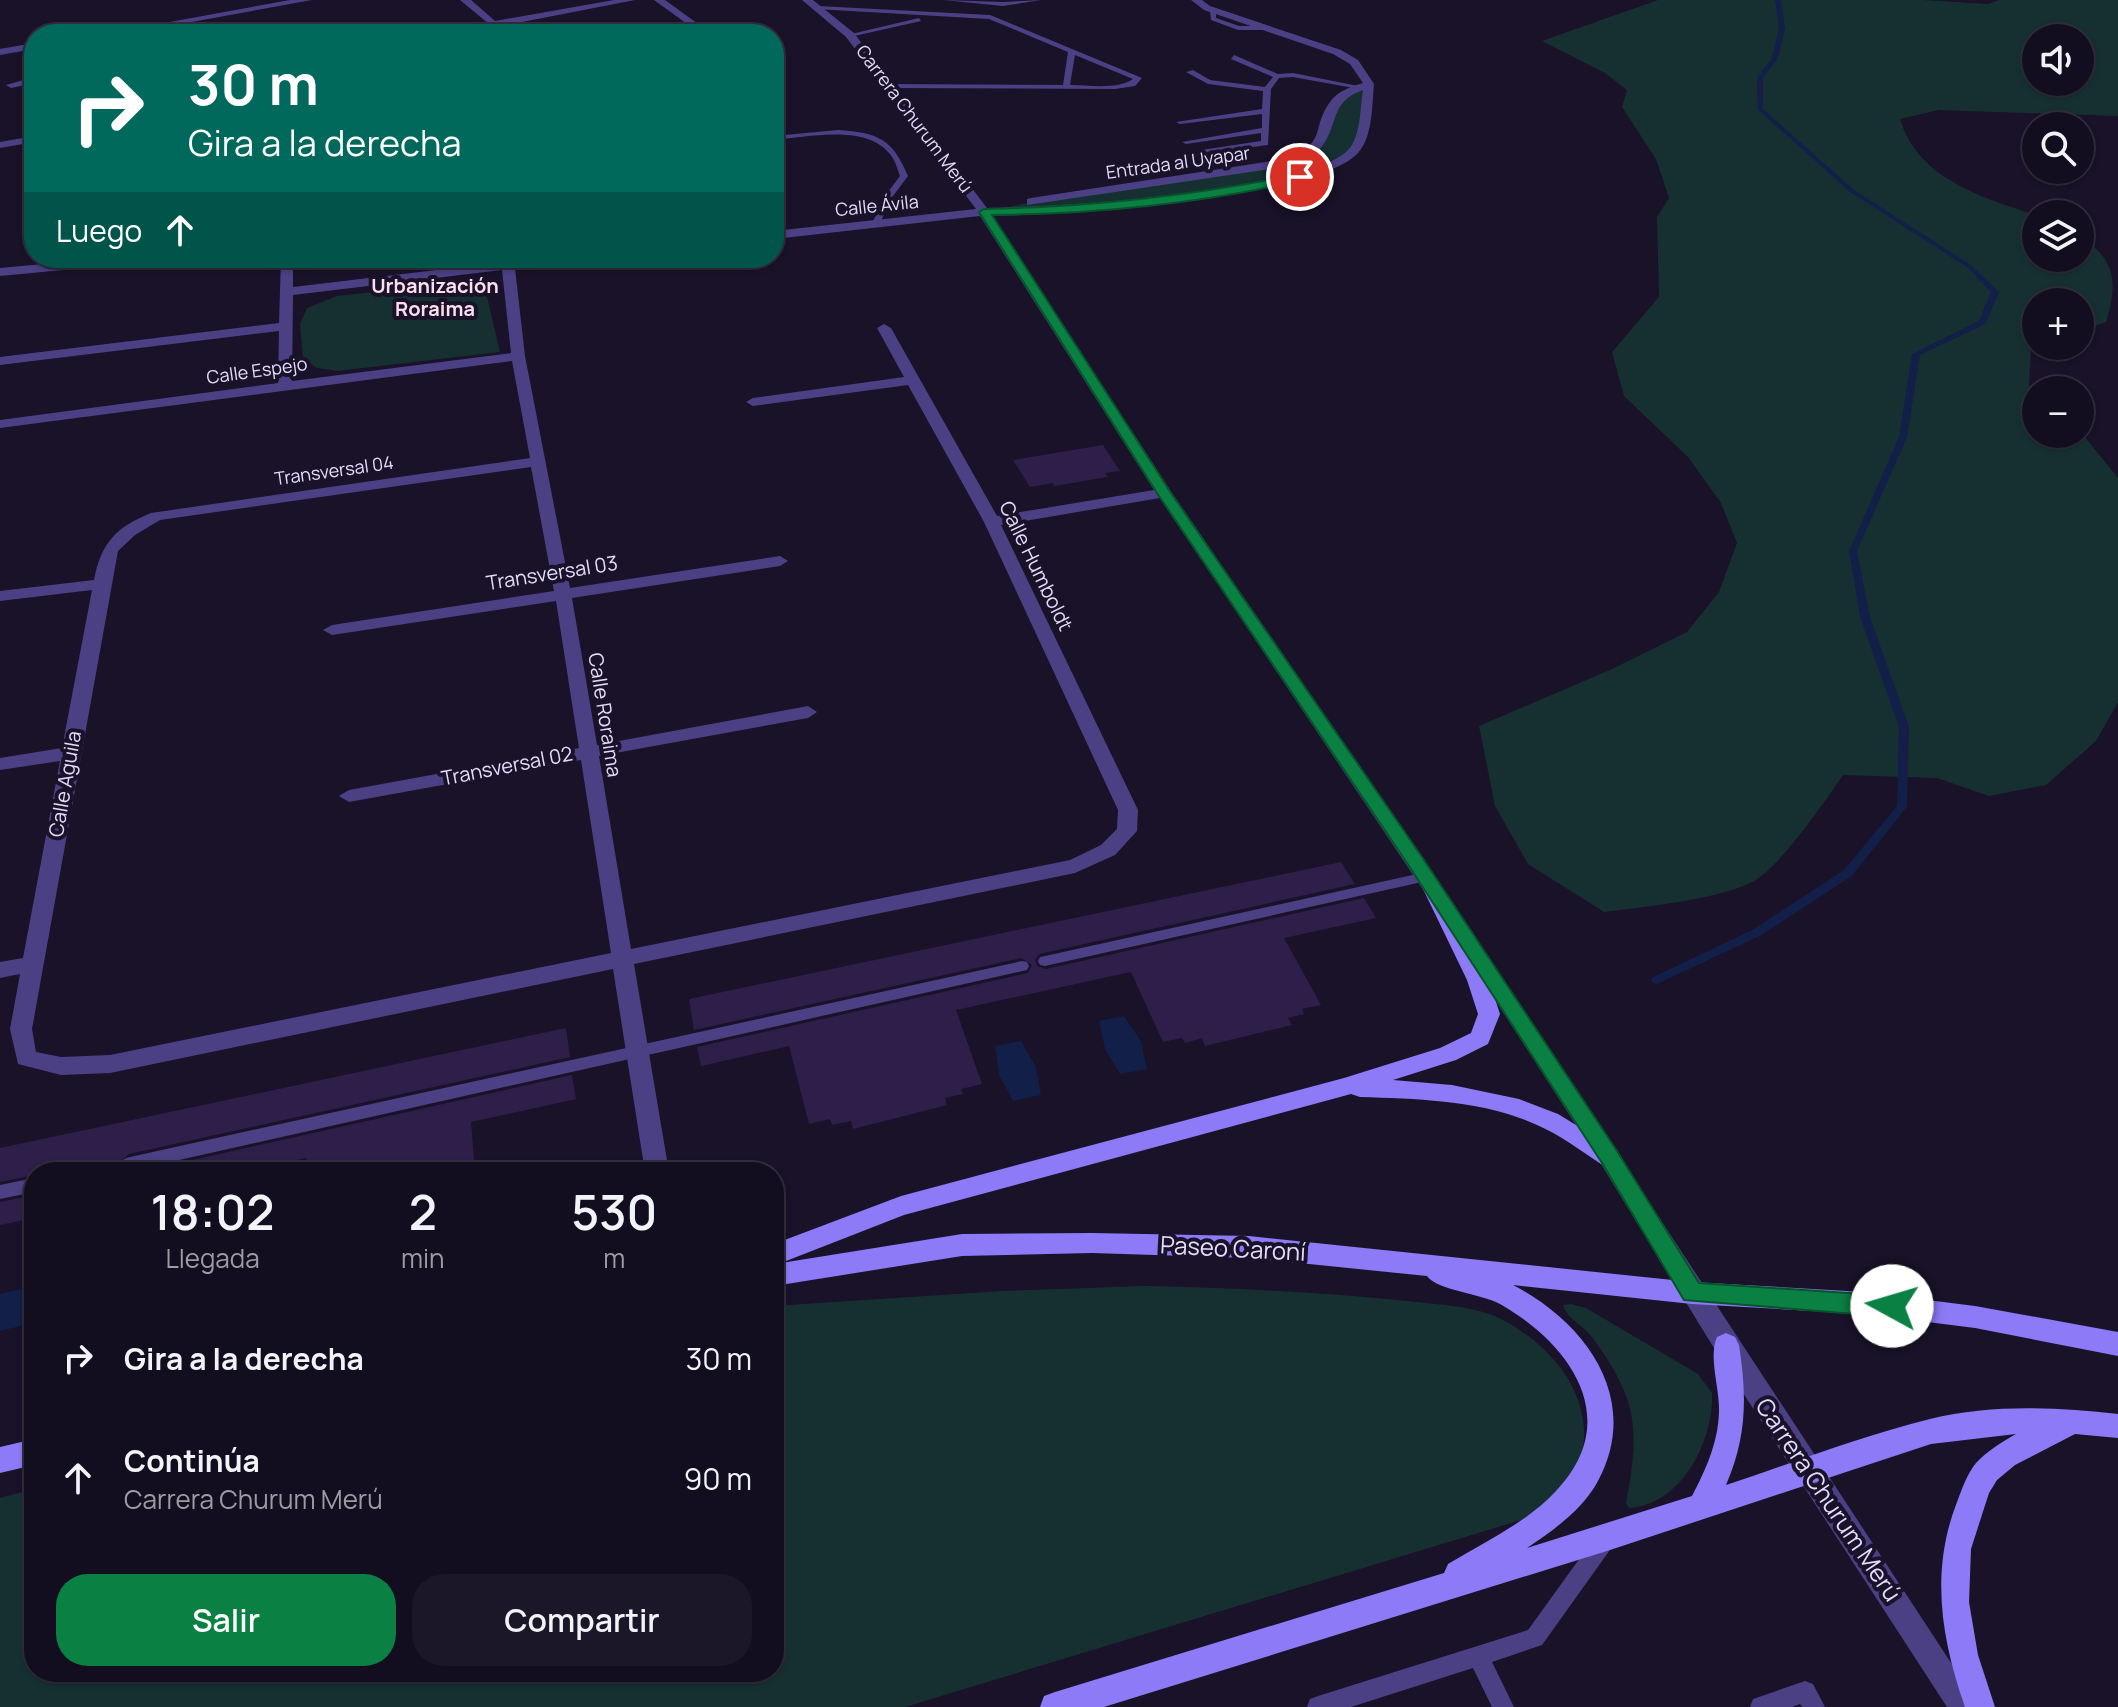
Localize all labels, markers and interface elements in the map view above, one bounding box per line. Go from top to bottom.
map controls [2022,24,2094,448]
button: sound [2022,24,2094,96]
street label: Carrera Churum Merú [851,40,978,197]
text: 30 m [188,45,319,122]
icon: right [56,56,160,160]
button: search [2022,112,2094,184]
text: Gira a la derecha [188,118,461,167]
street label: Entrada al Uyapar [1104,140,1252,184]
pin [1266,143,1334,211]
icon: arrive [1278,155,1322,199]
street label: Calle Ávila [834,189,920,221]
button: layers [2022,200,2094,272]
icon: ahead [158,208,202,252]
text: Luego [56,210,142,251]
district label: Urbanización Roraima [371,272,499,322]
button: + [2022,288,2094,360]
street label: Calle Espejo [205,351,309,389]
button: − [2022,376,2094,448]
street label: Transversal 04 [273,450,395,490]
street label: Calle Humboldt [993,496,1080,635]
street label: Transversal 03 [484,549,620,596]
street label: Calle Roraima [582,651,629,779]
street label: Calle Aguila [42,729,87,839]
street label: Transversal 02 [439,740,575,791]
text: 18:02 [151,1179,274,1244]
text: 2 [409,1179,437,1244]
text: 530 [571,1179,657,1244]
street label: Paseo Caroní [1159,1227,1307,1268]
text: Llegada [165,1240,260,1276]
text: min [401,1240,445,1276]
text: m [603,1240,625,1276]
position arrow [1850,1264,1934,1348]
icon: right [56,1336,100,1380]
text: Gira a la derecha [124,1338,364,1379]
text: 30 m [686,1338,752,1379]
street label: Carrera Churum Merú [1749,1391,1910,1607]
text: Continúa [124,1440,260,1481]
icon: ahead [56,1456,100,1500]
text: 90 m [684,1458,752,1499]
text: Carrera Churum Merú [124,1481,383,1517]
button: Salir [56,1574,396,1666]
button: Compartir [412,1574,752,1666]

